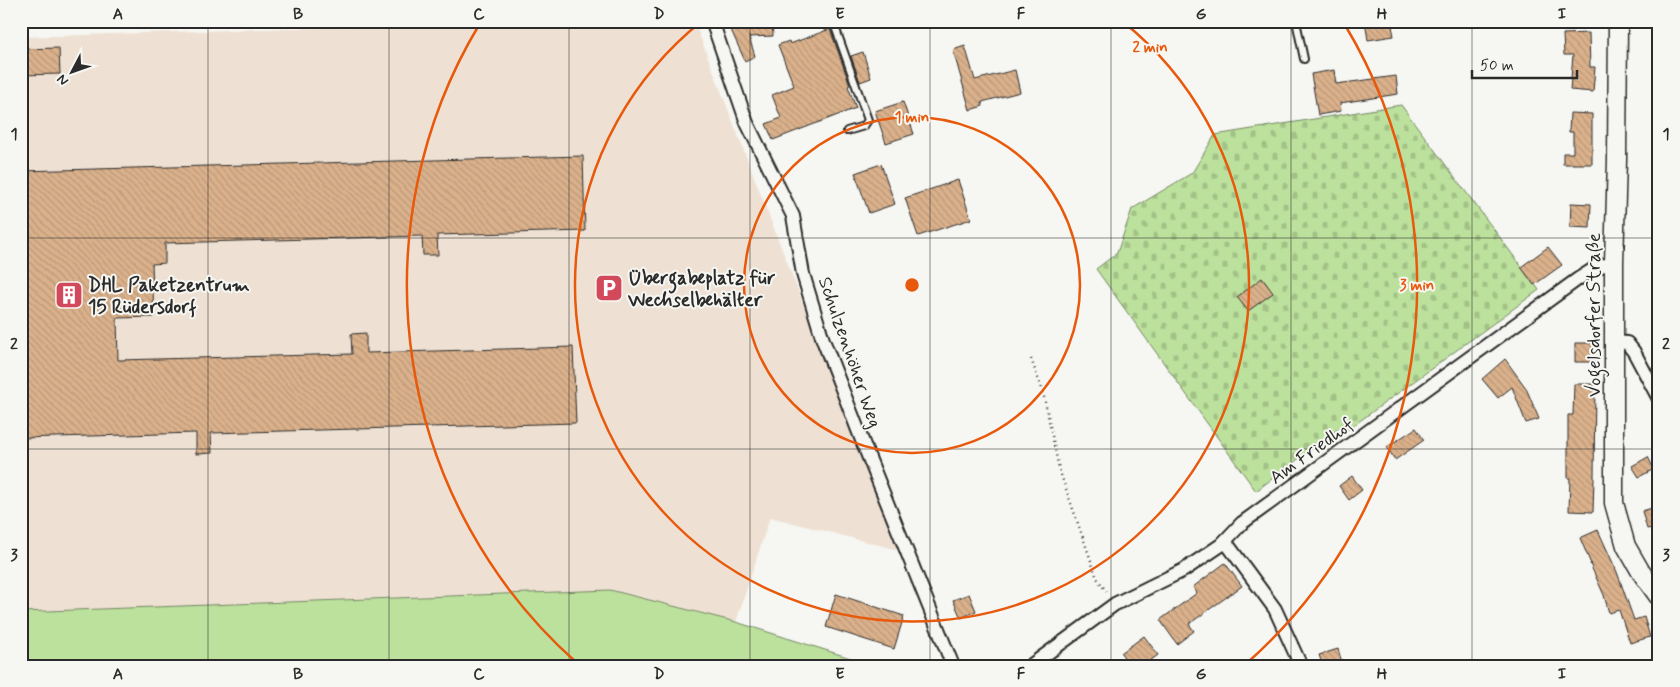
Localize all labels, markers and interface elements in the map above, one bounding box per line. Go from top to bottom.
text: A [113,4,123,25]
text: B [293,4,303,25]
text: C [473,4,485,25]
text: D [653,4,665,25]
text: E [835,4,845,25]
text: F [1017,4,1026,25]
text: G [1196,4,1207,25]
text: H [1377,4,1388,25]
text: I [1558,4,1567,25]
text: 2 min [1132,38,1168,58]
north arrow [48,48,98,98]
scale bar [1472,48,1578,80]
text: 50 m [1480,56,1514,76]
text: N [53,70,73,89]
text: 1 min [895,108,929,128]
text: 1 [10,124,18,145]
text: 1 [1662,124,1670,145]
street label: Vogelsdorfer Straße [1582,233,1610,397]
place label: Übergabeplatz für Wechselbehälter [627,266,775,313]
place label: DHL Paketzentrum 15 Rüdersdorf [88,273,250,320]
parking icon: Übergabeplatz für Wechselbehälter [594,273,624,303]
street label: Schulzenhöher Weg [811,274,887,432]
centre of rings [903,276,921,294]
text: 3 min [1400,276,1434,296]
building icon: DHL Paketzentrum 15 Rüdersdorf [54,280,84,310]
text: 2 [10,334,18,355]
text: 2 [1662,334,1670,355]
street label: Am Friedhof [1265,412,1359,490]
text: 3 [10,545,18,566]
text: 3 [1662,545,1670,566]
text: A [113,664,123,685]
text: B [293,664,303,685]
text: C [473,664,485,685]
text: D [653,664,665,685]
text: E [835,664,845,685]
text: F [1017,664,1026,685]
text: G [1196,664,1207,685]
text: H [1377,664,1388,685]
text: I [1558,664,1567,685]

